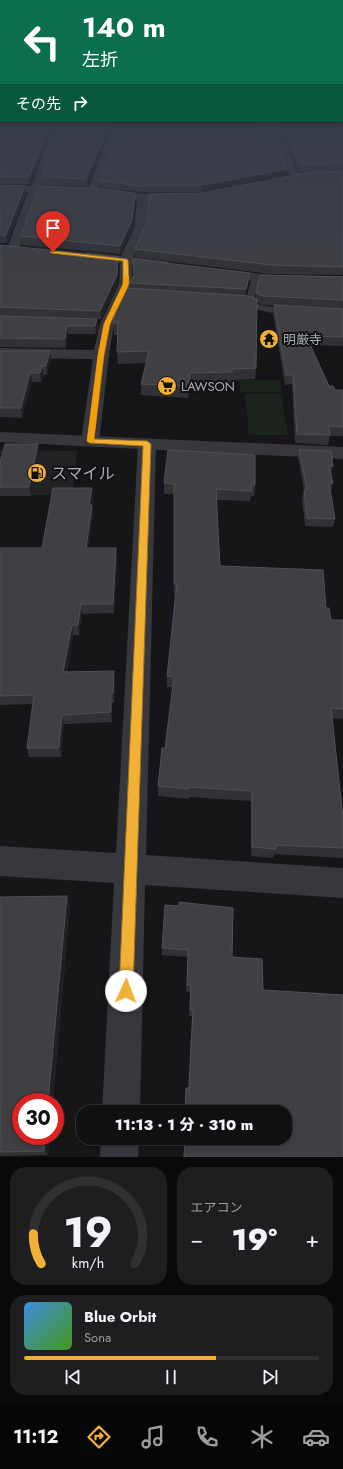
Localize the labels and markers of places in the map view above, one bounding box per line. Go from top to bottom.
pin [36,211,70,252]
temple icon: 明厳寺 [258,328,280,350]
place label: 明厳寺 [283,330,322,349]
supermarket icon: LAWSON [156,375,178,397]
place label: LAWSON [181,377,235,396]
fuel station icon: スマイル [26,462,48,484]
place label: スマイル [51,462,115,485]

